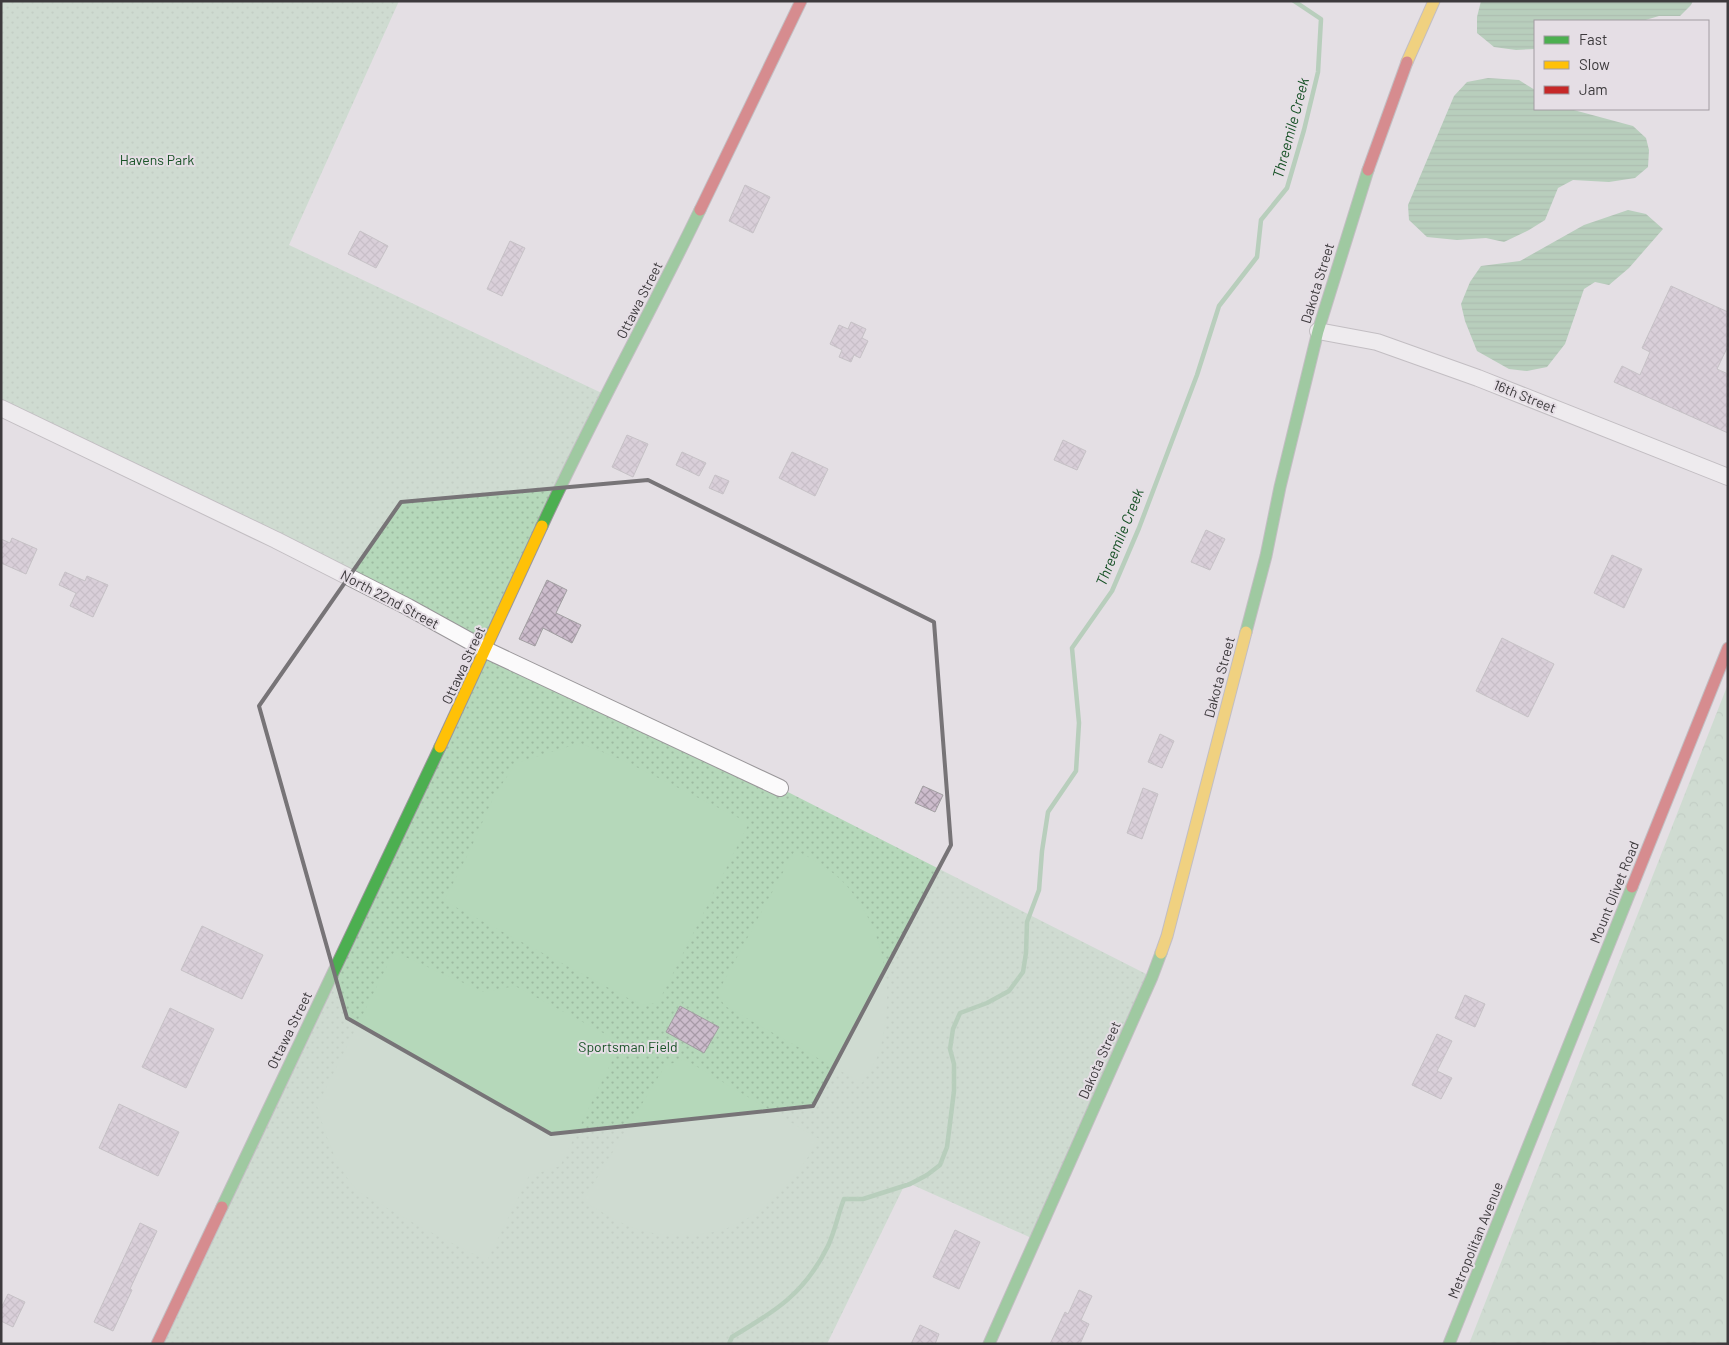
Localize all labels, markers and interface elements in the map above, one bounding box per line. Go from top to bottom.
legend [1534,20,1709,110]
text: Fast [1579,30,1607,48]
text: Slow [1579,55,1610,73]
water label: Threemile Creek [1268,75,1312,180]
text: Jam [1579,80,1608,98]
park label: Havens Park [120,151,194,168]
street label: Dakota Street [1297,241,1337,325]
street label: Ottawa Street [612,259,666,341]
street label: 16th Street [1491,376,1559,416]
water label: Threemile Creek [1091,485,1147,588]
street label: North 22nd Street [338,566,442,632]
street label: Ottawa Street [438,623,488,707]
street label: Dakota Street [1200,635,1238,719]
street label: Mount Olivet Road [1586,838,1642,946]
street label: Ottawa Street [263,988,315,1072]
street label: Dakota Street [1074,1018,1124,1102]
park label: Sportsman Field [578,1038,678,1055]
street label: Metropolitan Avenue [1444,1179,1506,1301]

